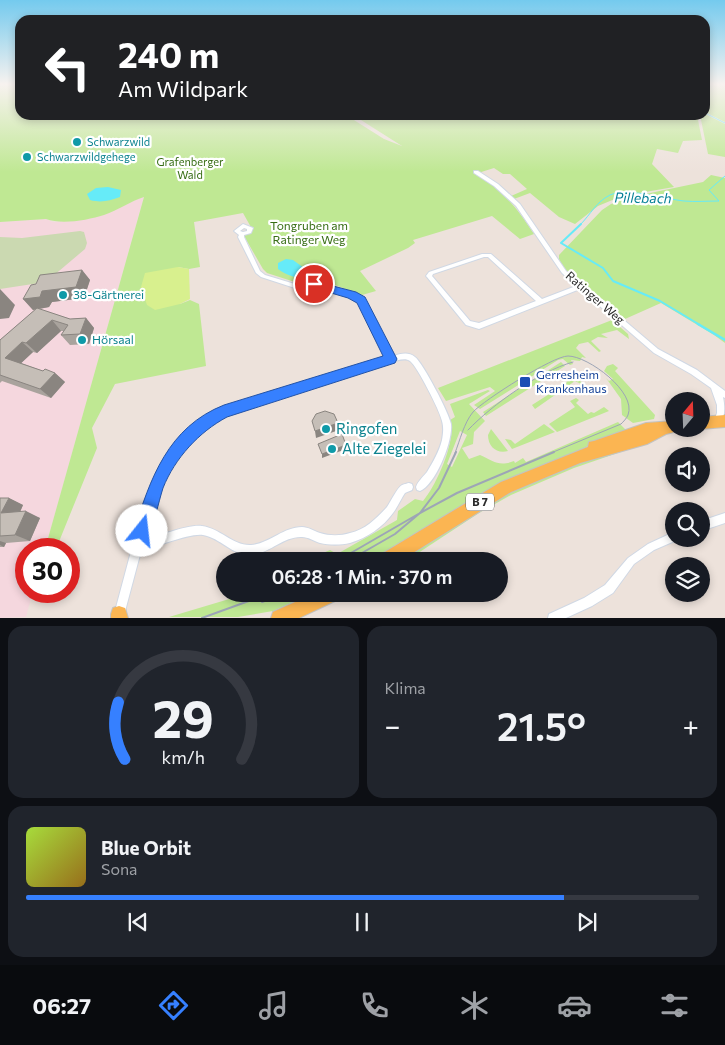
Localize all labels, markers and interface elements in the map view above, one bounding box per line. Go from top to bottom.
text: 240 m [118,32,219,75]
icon: left [35,35,100,100]
text: Am Wildpark [118,75,248,102]
place label: Schwarzwild [87,135,150,148]
marker: Schwarzwild [71,136,83,148]
place label: Schwarzwildgehege [37,150,136,163]
marker: Schwarzwildgehege [21,151,33,163]
park label: Grafenberger Wald [156,155,224,181]
water label: Pillebach [614,189,672,206]
park label: Tongruben am Ratinger Weg [270,218,348,246]
pin [293,263,335,305]
street label: Ratinger Weg [563,268,628,327]
icon: arrive [300,270,328,298]
place label: 38-Gärtnerei [73,287,144,301]
marker: 38-Gärtnerei [57,289,69,301]
place label: Hörsaal [92,332,134,346]
marker: Hörsaal [76,334,88,346]
place label: Gerresheim Krankenhaus [536,367,607,395]
marker: Gerresheim Krankenhaus [518,375,532,389]
north arrow [665,392,710,438]
map controls [665,392,710,602]
place label: Ringofen [336,419,397,437]
marker: Ringofen [320,423,332,435]
place label: Alte Ziegelei [342,439,426,457]
marker: Alte Ziegelei [326,443,338,455]
button: sound [665,447,710,492]
road number: B 7 [466,494,494,511]
button: search [665,502,710,547]
position arrow [115,504,167,556]
speed limit sign: 30 [15,538,80,603]
button: layers [665,557,710,602]
text: 06:28 · 1 Min. · 370 m [272,565,452,588]
text: Klima [385,678,426,697]
text: 29 [153,685,214,749]
text: 21.5° [497,702,586,749]
text: − [385,708,400,742]
text: + [683,708,699,742]
text: km/h [162,746,205,768]
text: Blue Orbit [101,836,191,859]
text: Sona [101,859,137,878]
icon: previous [124,908,152,936]
icon: pause [348,908,376,936]
icon: next [573,908,601,936]
icon: directions [156,988,191,1023]
icon: music [256,988,291,1023]
icon: phone [357,988,392,1023]
icon: climate [457,988,492,1023]
icon: car [557,988,592,1023]
icon: filters [657,988,692,1023]
text: 06:27 [33,992,91,1019]

